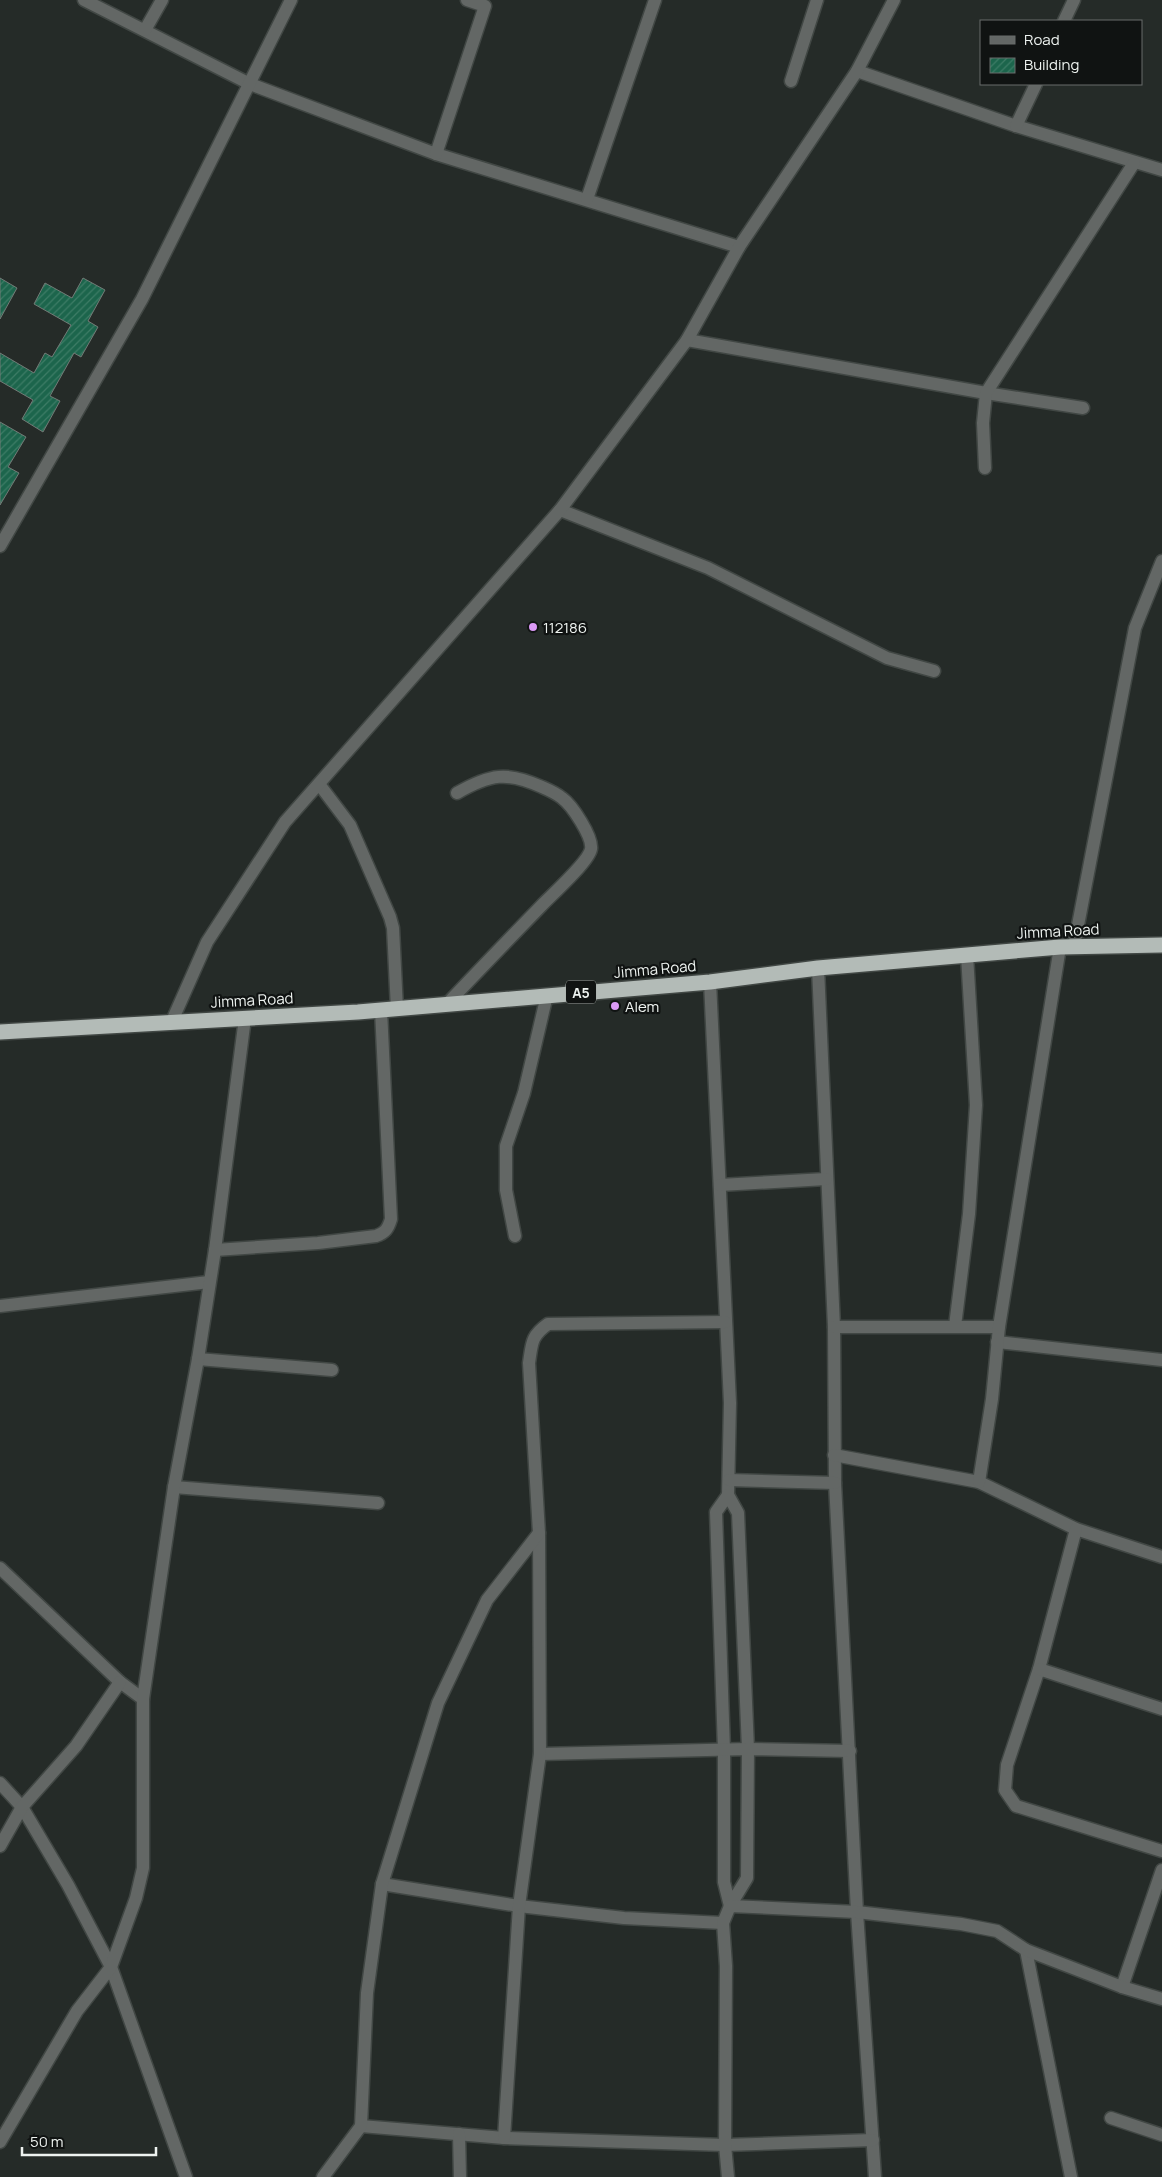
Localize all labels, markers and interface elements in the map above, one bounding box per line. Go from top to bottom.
legend [980,20,1142,85]
text: Road [1024,29,1060,50]
text: Building [1024,54,1079,75]
place label: 112186 [543,617,587,638]
marker: 112186 [527,621,539,633]
street label: Jimma Road [1016,918,1100,944]
street label: Jimma Road [613,955,697,983]
road number: A5 [566,980,596,1004]
street label: Jimma Road [210,987,294,1013]
place label: Alem [625,996,659,1017]
marker: Alem [609,1000,621,1012]
scale bar [22,2124,156,2156]
text: 50 m [30,2131,64,2152]

